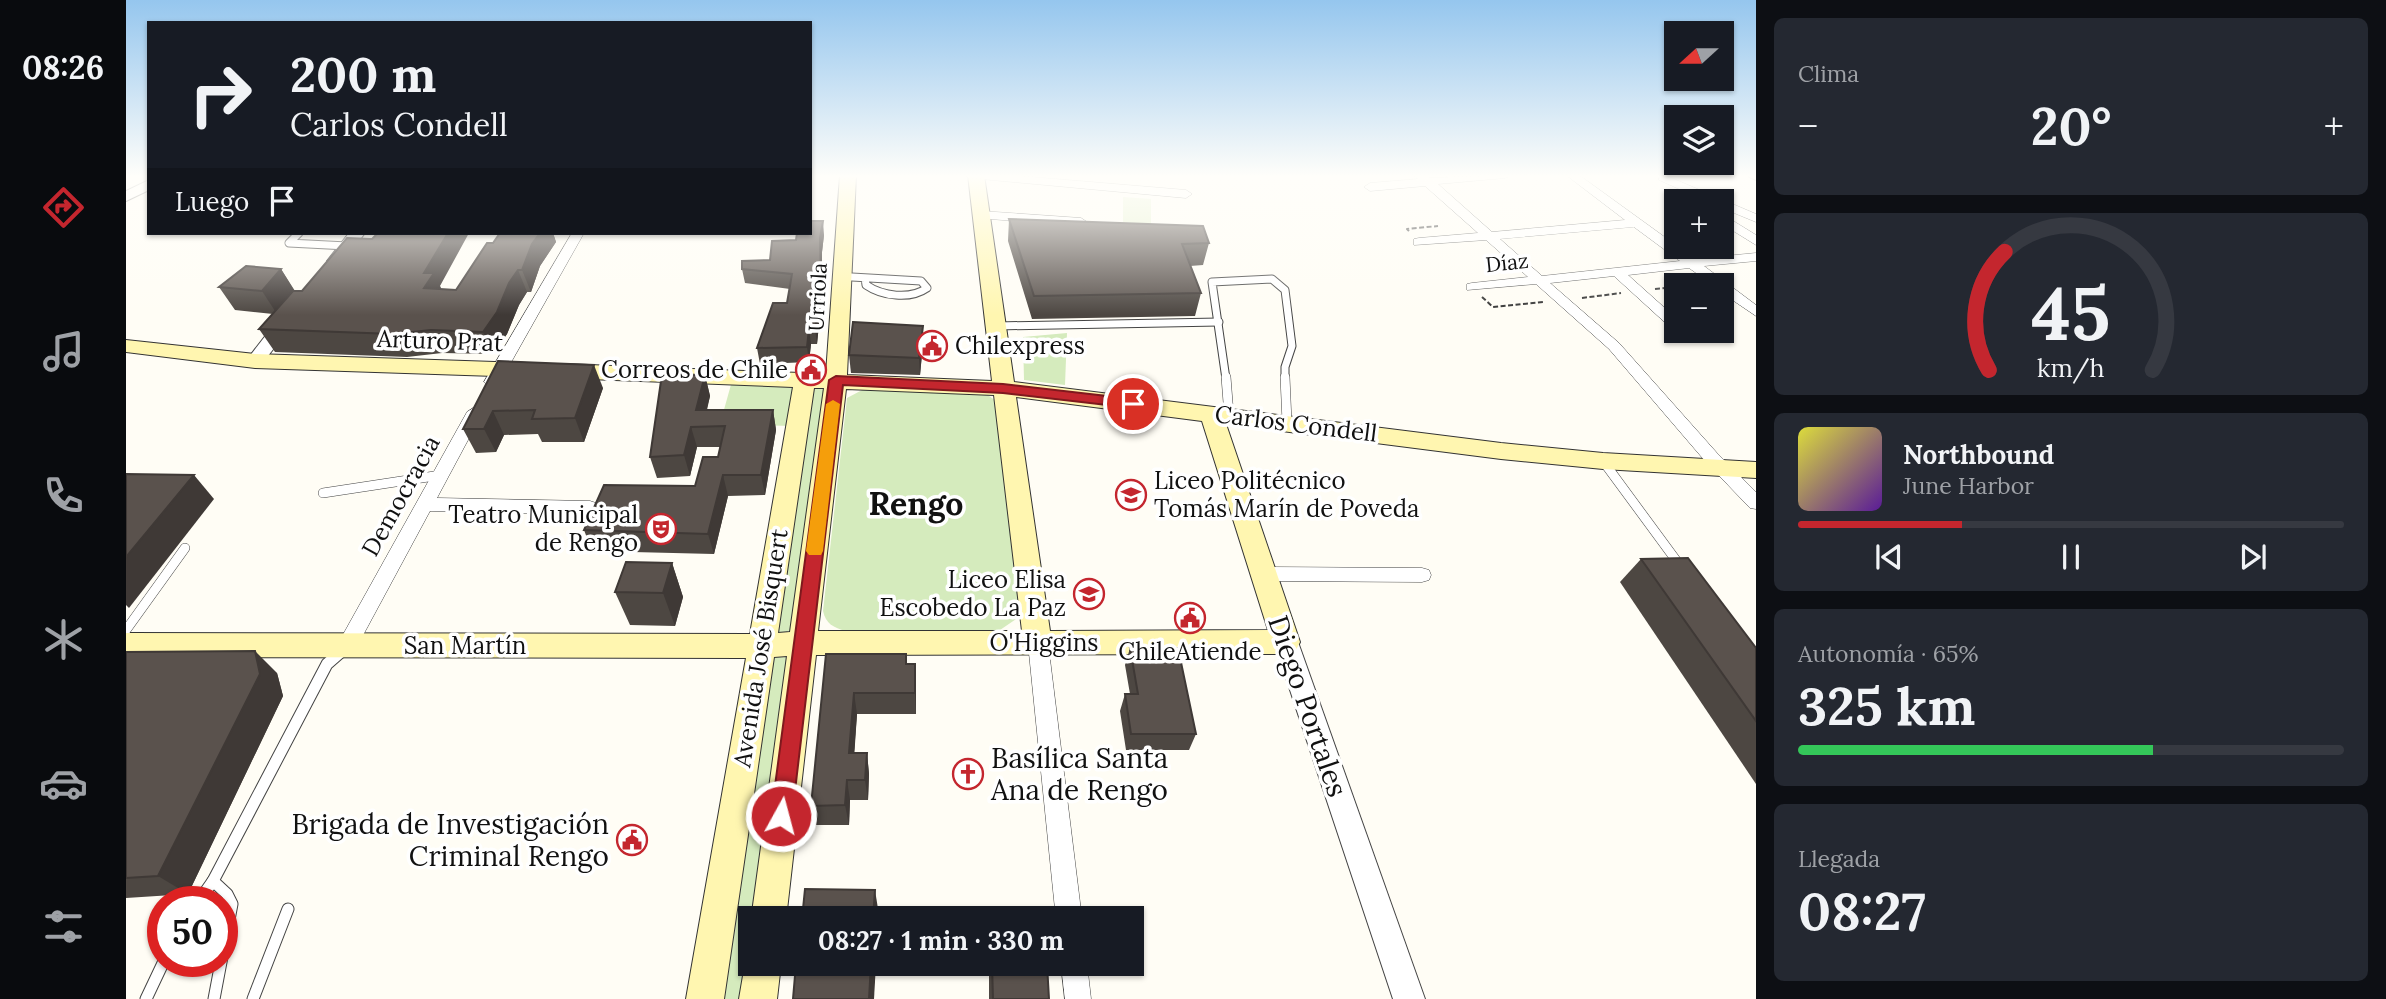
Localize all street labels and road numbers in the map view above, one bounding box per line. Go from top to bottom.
street label: Díaz [1484,247,1530,278]
street label: Urriola [802,262,833,332]
street label: Arturo Prat [375,323,504,358]
street label: Carlos Condell [1213,398,1379,449]
street label: Democracia [355,430,447,562]
street label: Avenida José Bisquert [726,526,795,770]
street label: Diego Portales [1260,611,1356,801]
street label: O'Higgins [990,627,1098,658]
street label: San Martín [404,630,526,661]

